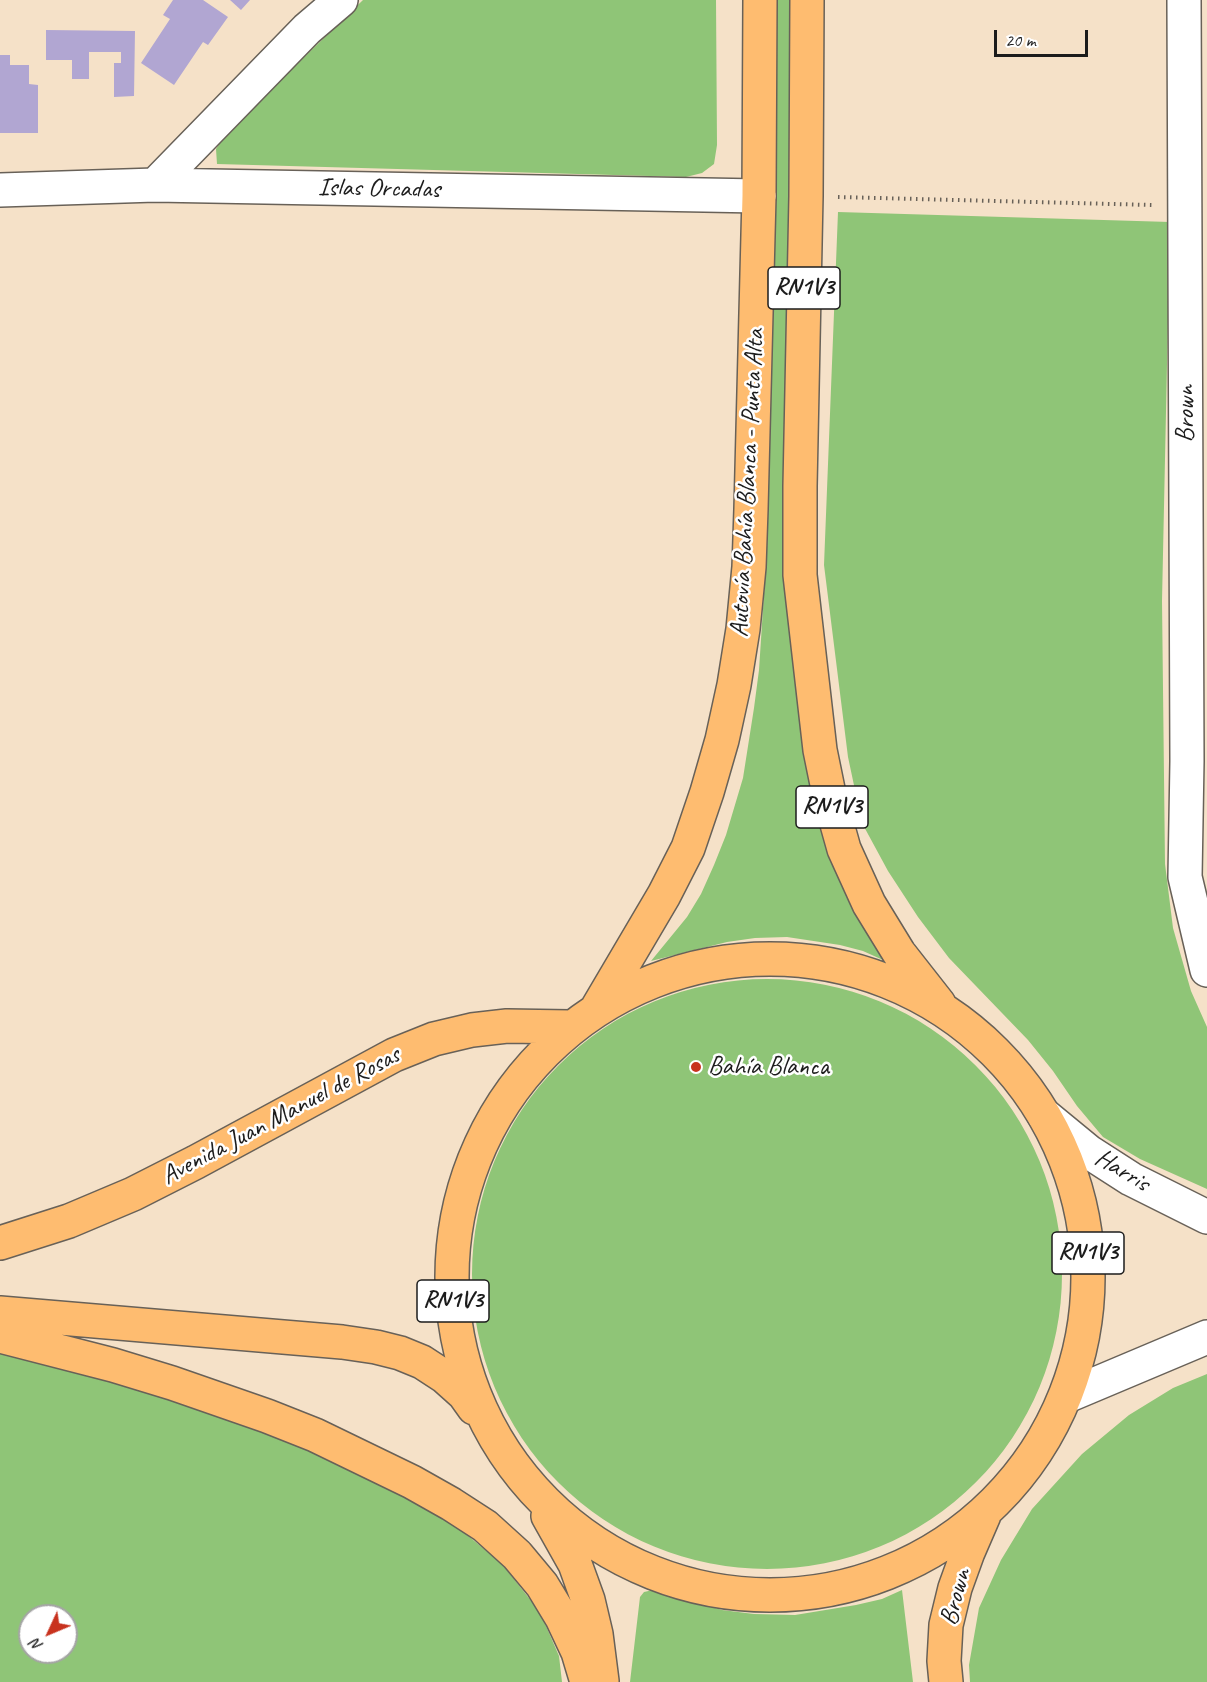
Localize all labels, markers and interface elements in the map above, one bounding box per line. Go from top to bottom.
scale bar [997,18,1092,56]
text: 20 m [1005,29,1036,51]
street label: Islas Orcadas [318,172,440,206]
road number: RN1V3 [768,267,840,309]
street label: Autovía Bahía Blanca - Punta Alta [724,328,772,638]
street label: Brown [1170,385,1202,443]
road number: RN1V3 [796,786,868,828]
street label: Avenida Juan Manuel de Rosas [156,1040,406,1192]
place label: Bahía Blanca [708,1051,829,1083]
marker: Bahía Blanca [689,1060,703,1074]
street label: Harris [1089,1143,1155,1199]
road number: RN1V3 [1052,1232,1124,1274]
road number: RN1V3 [417,1280,489,1322]
street label: Brown [934,1565,978,1629]
north arrow [18,1604,78,1664]
text: N [26,1635,47,1656]

